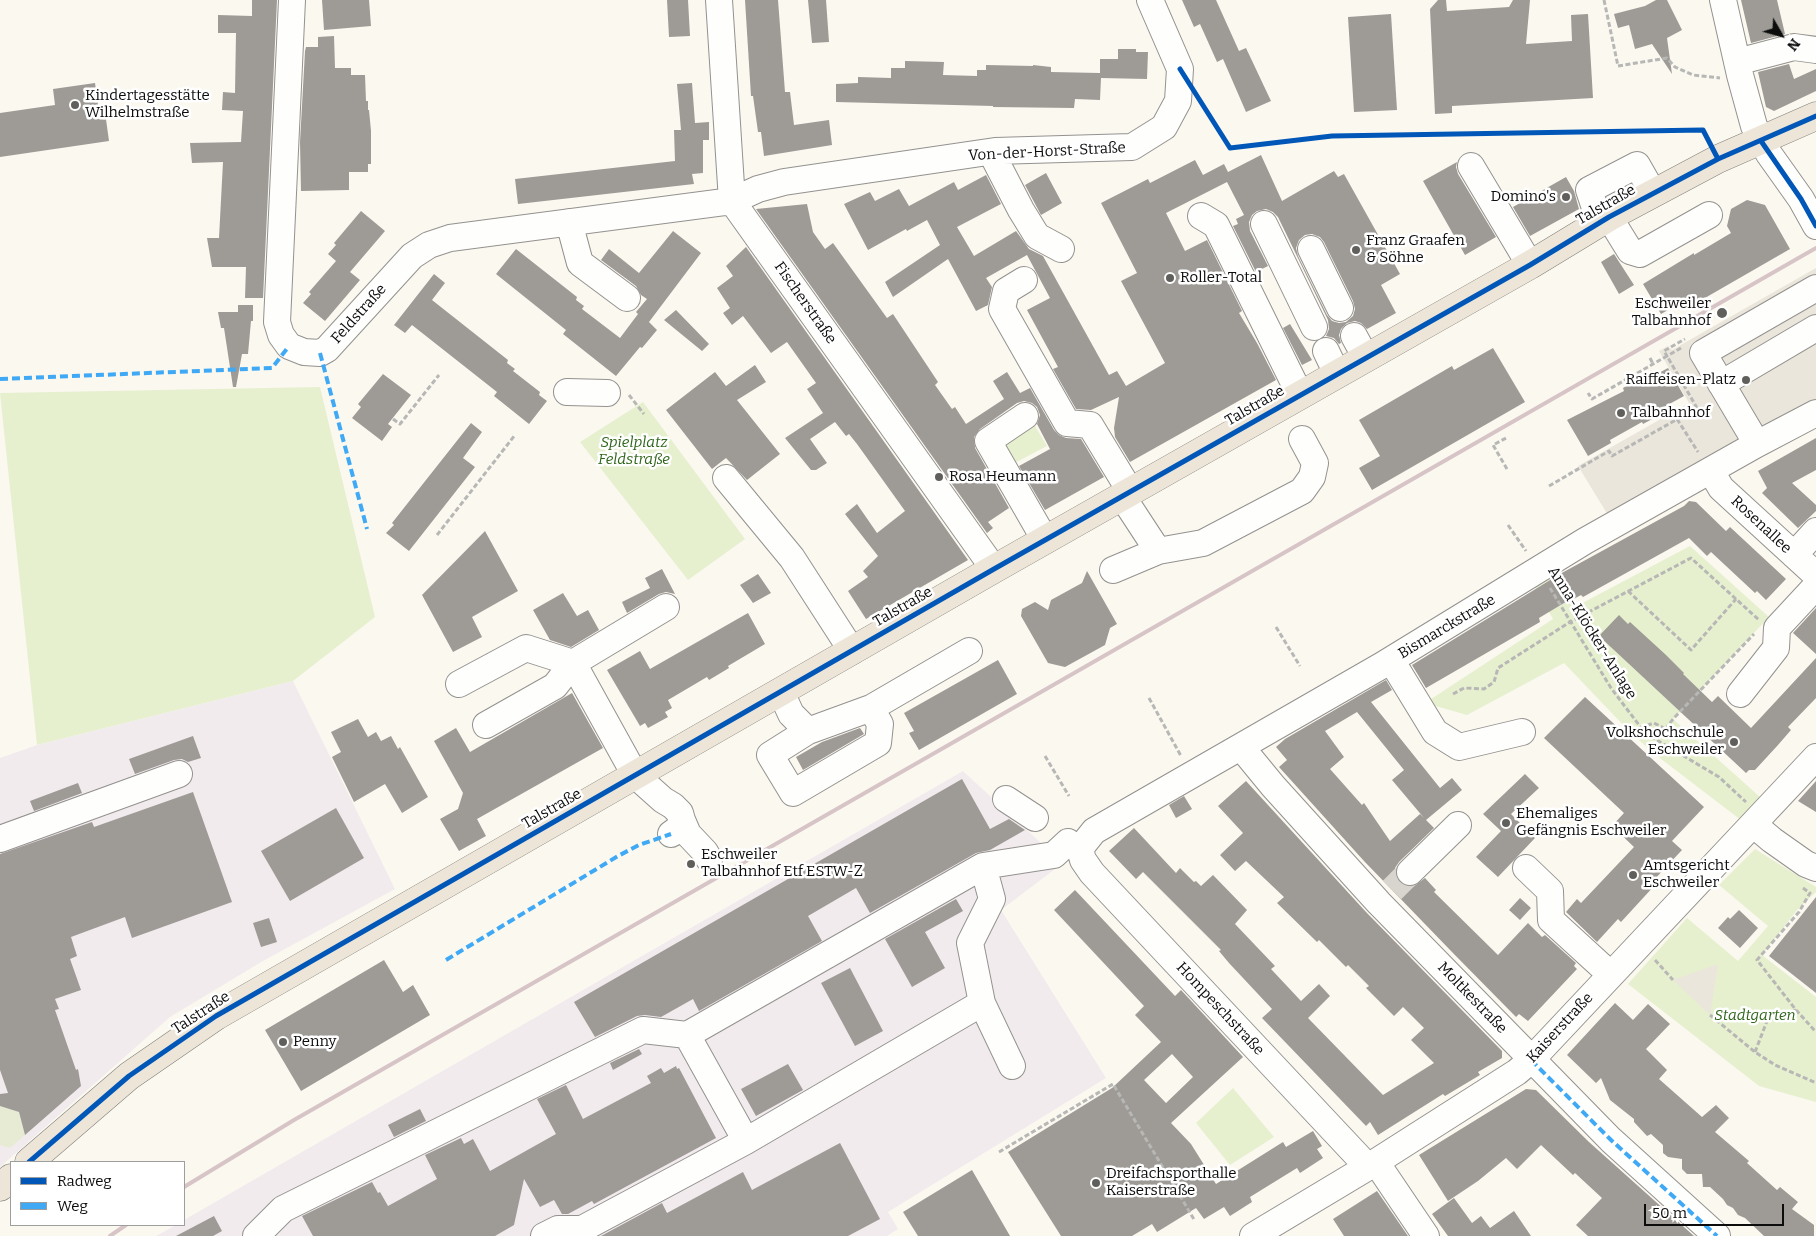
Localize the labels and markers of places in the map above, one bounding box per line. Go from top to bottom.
place label: Kindertagesstätte Wilhelmstraße [85,87,210,122]
marker: Kindertagesstätte Wilhelmstraße [69,99,81,111]
place label: Domino's [1490,188,1556,206]
marker: Domino's [1560,191,1572,203]
place label: Franz Graafen & Söhne [1366,232,1465,267]
marker: Franz Graafen & Söhne [1350,244,1362,256]
place label: Roller-Total [1180,269,1262,287]
marker: Roller-Total [1164,272,1176,284]
place label: Eschweiler Talbahnhof [1632,295,1711,330]
marker: Eschweiler Talbahnhof [1715,306,1729,320]
place label: Raiffeisen-Platz [1626,371,1736,389]
marker: Raiffeisen-Platz [1740,374,1752,386]
place label: Talbahnhof [1631,404,1710,422]
marker: Talbahnhof [1615,407,1627,419]
place label: Rosa Heumann [949,468,1056,486]
marker: Rosa Heumann [933,471,945,483]
place label: Volkshochschule Eschweiler [1606,724,1724,759]
marker: Volkshochschule Eschweiler [1728,736,1740,748]
place label: Ehemaliges Gefängnis Eschweiler [1516,805,1666,840]
marker: Ehemaliges Gefängnis Eschweiler [1500,817,1512,829]
place label: Eschweiler Talbahnhof Etf ESTW-Z [701,846,863,881]
place label: Amtsgericht Eschweiler [1643,857,1730,892]
marker: Eschweiler Talbahnhof Etf ESTW-Z [685,858,697,870]
marker: Amtsgericht Eschweiler [1627,869,1639,881]
place label: Penny [293,1033,336,1051]
marker: Penny [277,1036,289,1048]
place label: Dreifachsporthalle Kaiserstraße [1106,1165,1237,1200]
marker: Dreifachsporthalle Kaiserstraße [1090,1177,1102,1189]

